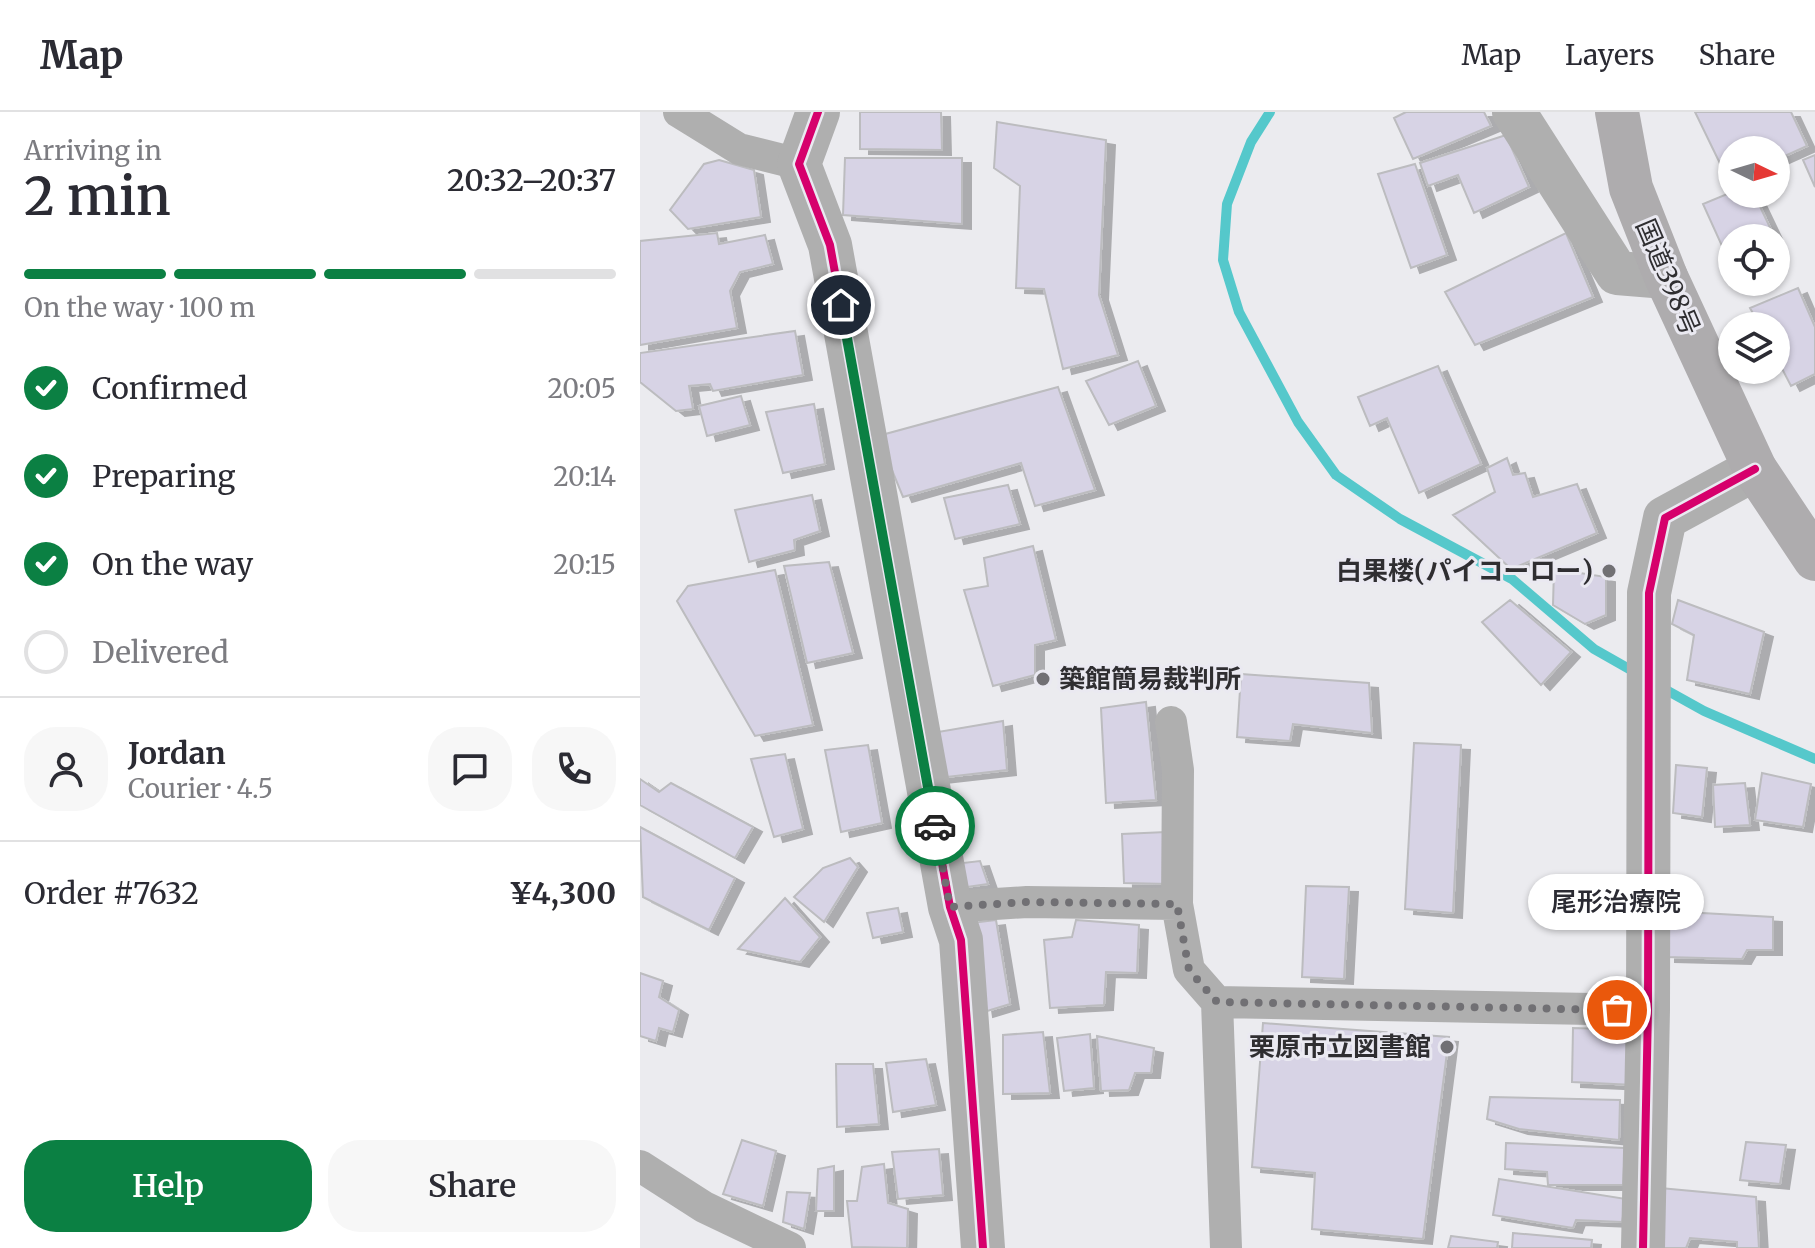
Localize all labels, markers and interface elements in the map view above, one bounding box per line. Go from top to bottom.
text: Map [40,32,124,79]
text: Map [1461,37,1521,73]
text: Layers [1565,37,1654,73]
text: Share [1698,37,1775,73]
text: Arriving in [24,134,162,167]
north arrow [1718,136,1790,208]
map controls [1718,136,1790,384]
text: 20:32–20:37 [447,161,616,199]
text: 2 min [24,164,171,229]
street label: 国道398号 [1629,214,1708,340]
button: locate [1718,224,1790,296]
pin [807,271,875,339]
icon: home [819,283,863,327]
text: On the way · 100 m [24,291,255,324]
button: layers [1718,312,1790,384]
icon: check [24,366,68,410]
text: Confirmed [92,369,247,407]
text: 20:05 [547,372,616,405]
icon: check [24,454,68,498]
text: Preparing [92,457,235,495]
text: 20:14 [553,460,616,493]
icon: check [24,542,68,586]
text: On the way [92,545,253,583]
text: 20:15 [553,548,616,581]
place label: 白果楼(パイコーロー) [1336,554,1593,587]
marker: 白果楼(パイコーロー) [1600,562,1618,580]
text: Delivered [92,633,229,671]
place label: 築館簡易裁判所 [1059,662,1241,695]
marker: 築館簡易裁判所 [1034,670,1052,688]
button: person [24,727,108,811]
button: chat [428,727,512,811]
button: phone [532,727,616,811]
text: Jordan [128,734,226,772]
text: Courier · 4.5 [128,772,273,805]
courier [895,786,975,866]
icon: car [913,804,957,848]
text: Order #7632 [24,874,199,912]
text: ¥4,300 [509,874,616,912]
callout: 尾形治療院 [1529,874,1705,930]
text: 尾形治療院 [1551,885,1681,918]
pin [1583,976,1651,1044]
icon: bag [1595,988,1639,1032]
place label: 栗原市立図書館 [1249,1030,1431,1063]
marker: 栗原市立図書館 [1438,1038,1456,1056]
button: Help [24,1140,312,1232]
button: Share [328,1140,616,1232]

